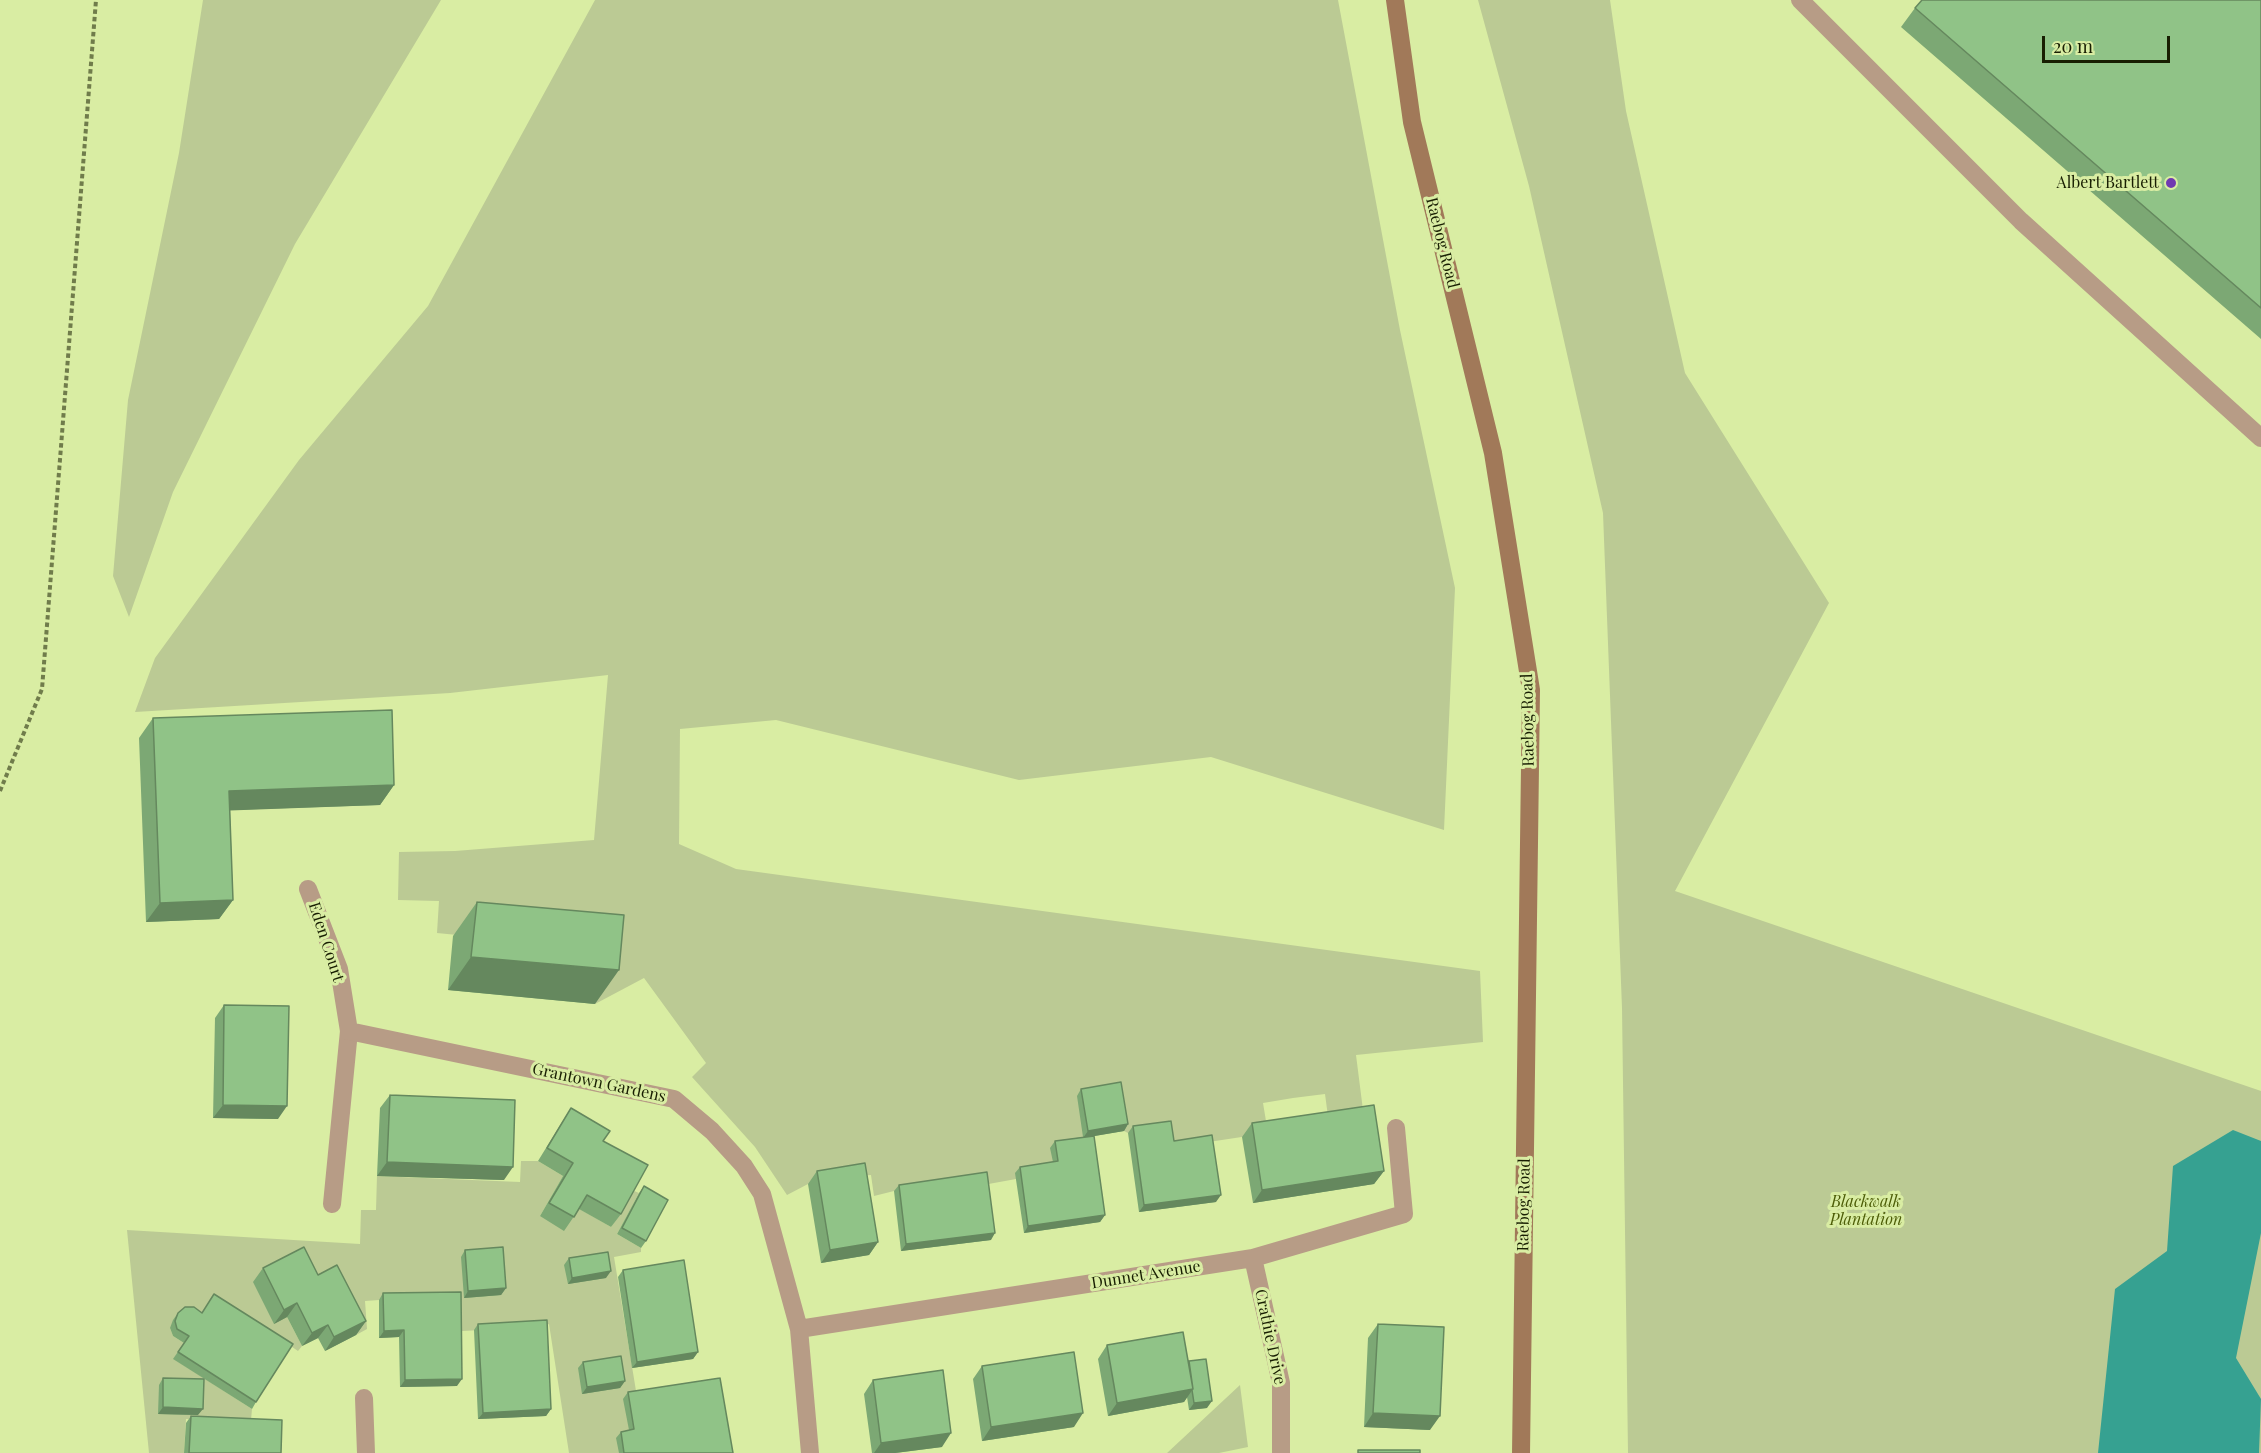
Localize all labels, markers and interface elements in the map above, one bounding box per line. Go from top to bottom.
scale bar [2045,24,2172,62]
text: 20 m [2053,34,2093,58]
place label: Albert Bartlett [2057,173,2159,193]
marker: Albert Bartlett [2164,176,2178,190]
street label: Raebog Road [1421,196,1463,290]
street label: Raebog Road [1518,673,1538,767]
street label: Eden Court [304,900,348,984]
street label: Grantown Gardens [530,1059,668,1107]
street label: Raebog Road [1514,1158,1534,1252]
park label: Blackwalk Plantation [1830,1192,1902,1230]
street label: Dunnet Avenue [1090,1257,1202,1293]
street label: Crathie Drive [1251,1288,1289,1386]

